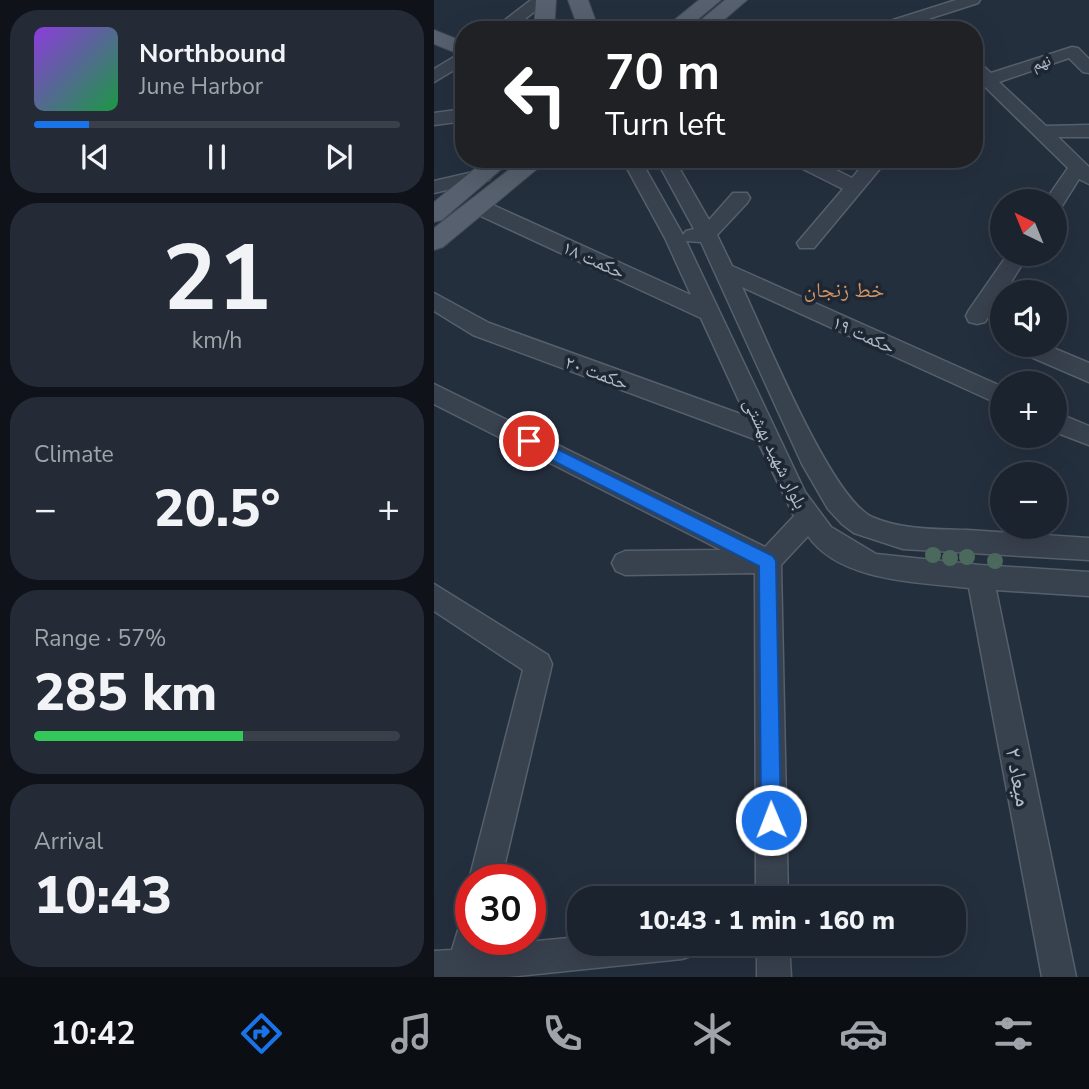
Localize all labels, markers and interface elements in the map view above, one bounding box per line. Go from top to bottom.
text: Northbound [139,36,286,71]
text: 70 m [605,39,720,106]
icon: left [490,49,581,140]
street label: نهم [1029,49,1054,76]
text: June Harbor [139,71,263,102]
text: Turn left [605,103,725,146]
icon: previous [76,138,114,176]
icon: pause [198,138,236,176]
icon: next [320,138,358,176]
north arrow [990,189,1068,266]
map controls [990,189,1067,539]
text: 21 [162,217,272,341]
street label: حکمت ۱۸ [558,235,629,285]
district label: خط زنجان [804,276,884,304]
button: sound [990,280,1067,357]
street label: حکمت ۱۹ [828,310,899,360]
text: km/h [192,325,242,356]
street label: حکمت ۲۰ [561,349,632,396]
button: + [990,371,1067,448]
street label: بلوار شهید بهشتی [737,393,813,513]
pin [499,411,559,471]
icon: arrive [510,422,548,460]
text: Climate [34,439,114,470]
button: − [990,462,1067,539]
text: 20.5° [153,473,281,544]
text: − [34,484,57,535]
text: + [377,484,400,535]
text: Range · 57% [34,623,166,654]
text: 285 km [34,657,217,728]
street label: میعاد ۲ [998,745,1039,809]
position arrow [734,783,808,857]
text: Arrival [34,826,103,857]
text: 10:43 [34,860,172,931]
speed limit sign: 30 [455,864,546,955]
text: 10:43 · 1 min · 160 m [638,903,895,938]
icon: directions [237,1009,286,1058]
icon: music [387,1009,436,1058]
icon: phone [538,1009,587,1058]
icon: climate [688,1009,737,1058]
icon: car [839,1009,888,1058]
icon: filters [989,1009,1038,1058]
text: 10:42 [51,1012,135,1055]

